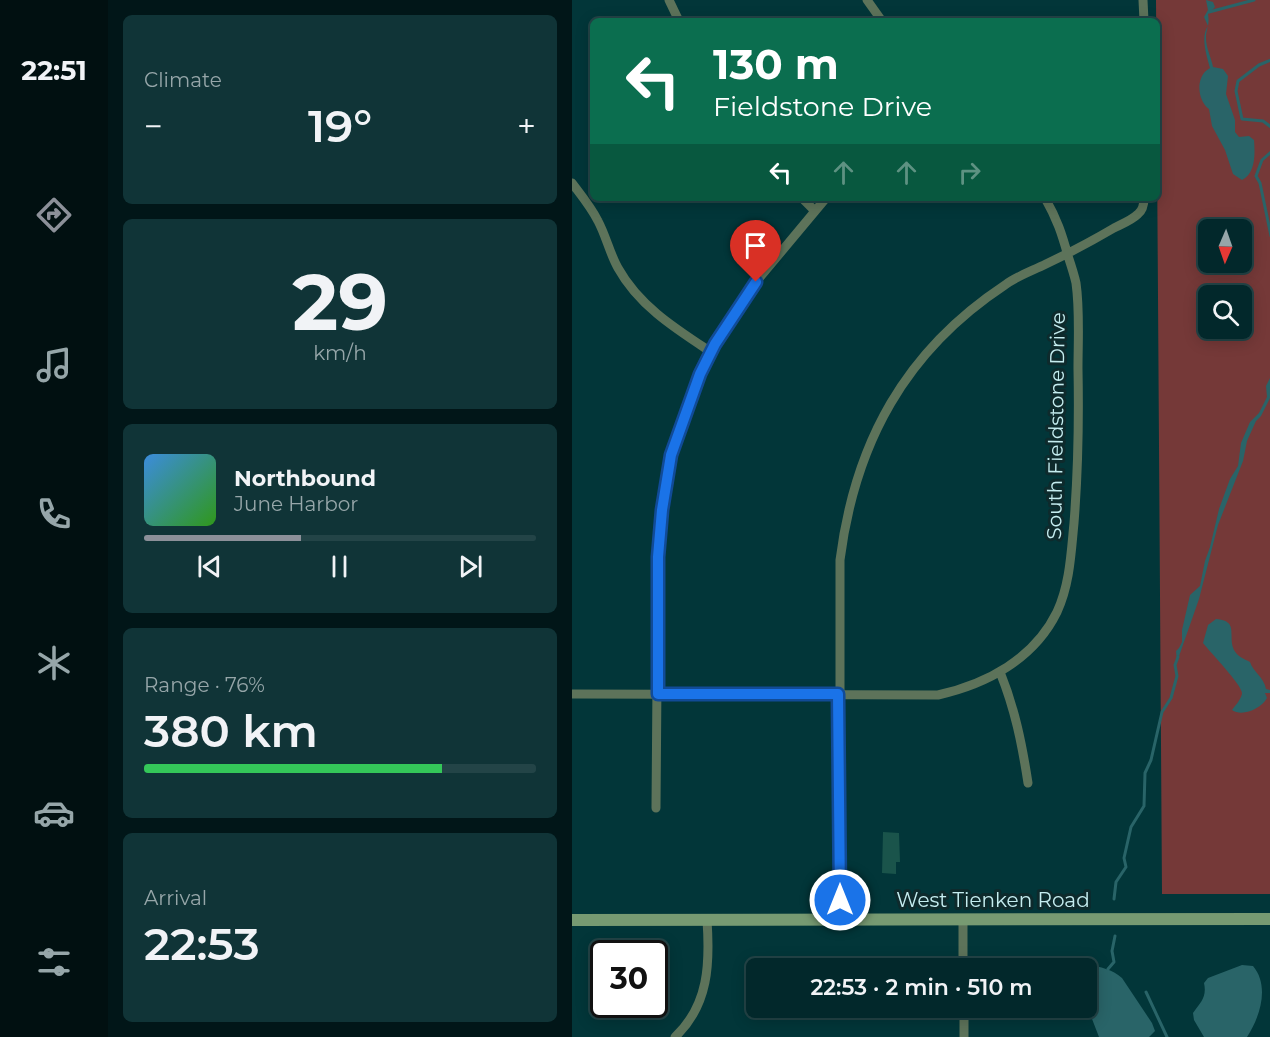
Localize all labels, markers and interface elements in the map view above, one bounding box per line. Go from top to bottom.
text: 130 m [713,38,839,90]
icon: left [614,42,692,120]
text: 22:51 [21,54,87,87]
text: Climate [144,68,222,92]
text: Fieldstone Drive [713,90,932,123]
text: 19° [308,98,372,153]
text: − [144,106,163,146]
text: + [517,106,536,146]
icon: left [764,156,797,189]
icon: ahead [827,156,860,189]
icon: ahead [890,156,923,189]
icon: right [953,156,986,189]
icon: directions [33,194,75,236]
north arrow [1198,219,1252,273]
map controls [1198,219,1252,339]
pin [730,220,781,282]
icon: arrive [739,229,772,262]
text: 29 [292,254,388,350]
button: search [1198,285,1252,339]
street label: South Fieldstone Drive [1042,312,1070,540]
text: km/h [313,341,367,365]
icon: music [33,344,75,386]
text: Northbound [234,465,376,492]
text: June Harbor [234,492,358,516]
icon: phone [33,493,75,535]
icon: previous [193,550,226,583]
icon: pause [323,550,356,583]
icon: next [454,550,487,583]
icon: climate [33,642,75,684]
text: Range · 76% [144,673,265,697]
text: 380 km [144,703,318,758]
icon: car [33,792,75,834]
position arrow [808,868,872,932]
text: Arrival [144,886,207,910]
street label: West Tienken Road [896,888,1090,912]
text: 22:53 [144,916,260,971]
speed limit sign: 30 [590,940,668,1018]
icon: filters [33,941,75,983]
text: 22:53 · 2 min · 510 m [810,974,1033,1001]

